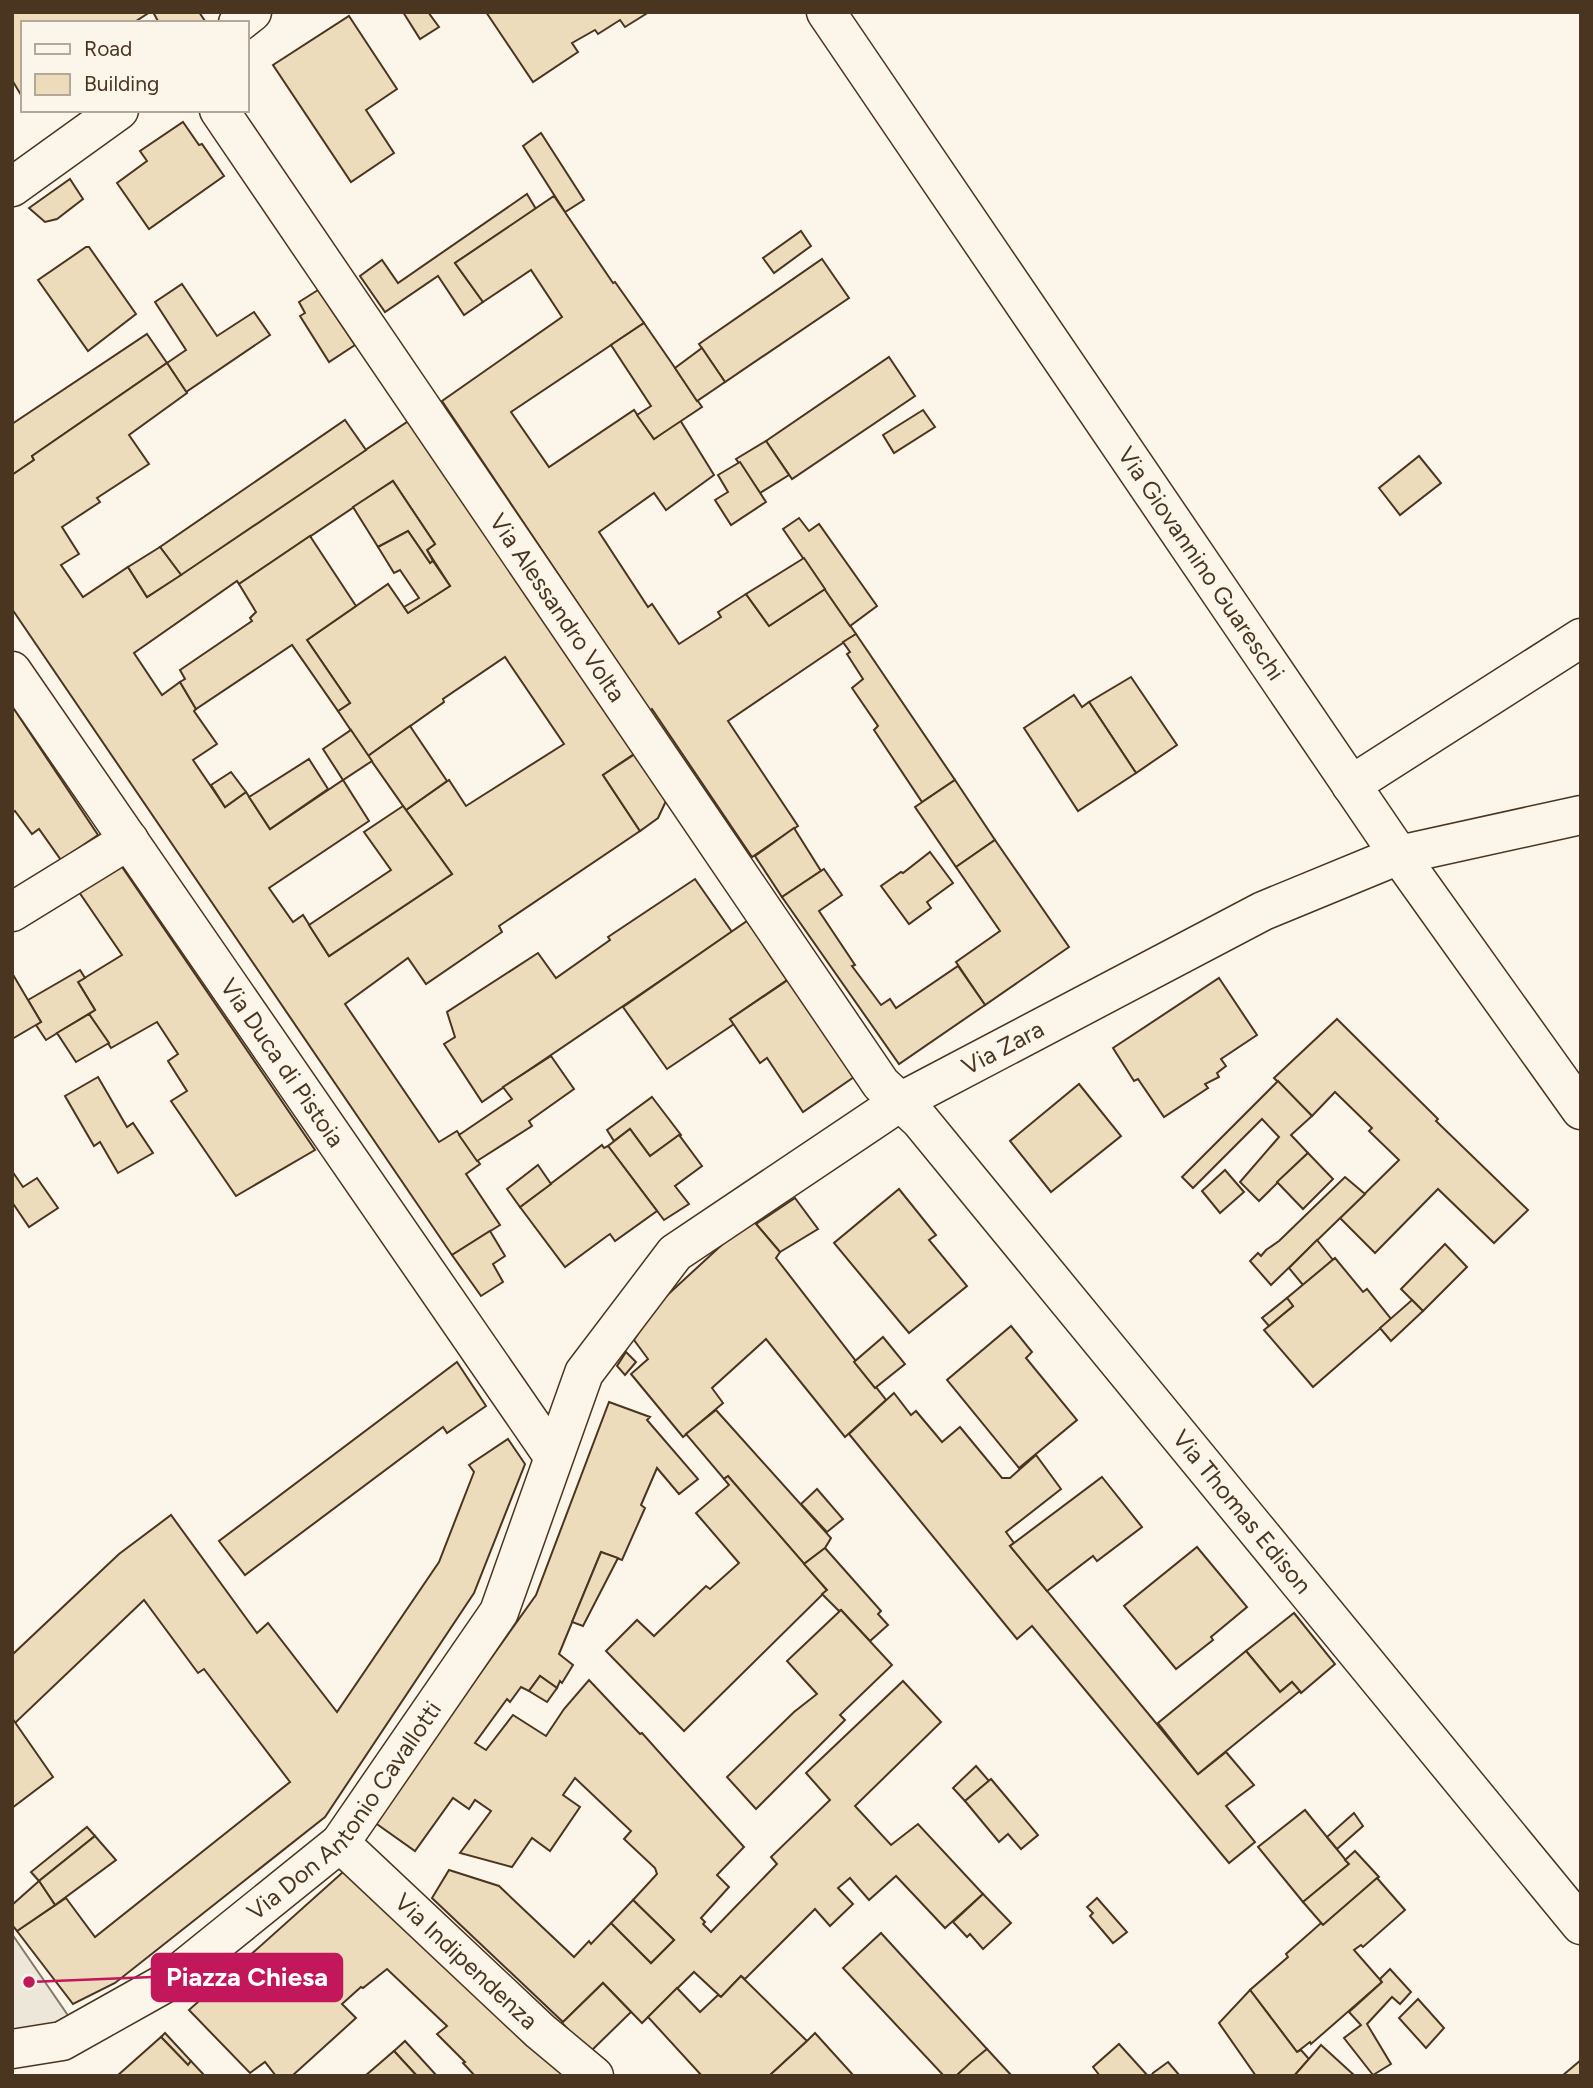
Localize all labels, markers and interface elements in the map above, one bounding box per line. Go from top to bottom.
legend [21,21,248,112]
text: Road [84,36,132,61]
text: Building [84,71,159,96]
street label: Via Giovannino Guareschi [1112,441,1291,686]
street label: Via Alessandro Volta [484,508,632,707]
street label: Via Duca di Pistoia [214,973,351,1153]
street label: Via Zara [957,1014,1049,1081]
street label: Via Thomas Edison [1167,1424,1318,1599]
street label: Via Don Antonio Cavallotti [241,1695,447,1926]
street label: Via Indipendenza [389,1887,544,2035]
callout: Piazza Chiesa [152,1954,342,2001]
text: Piazza Chiesa [166,1961,328,1993]

